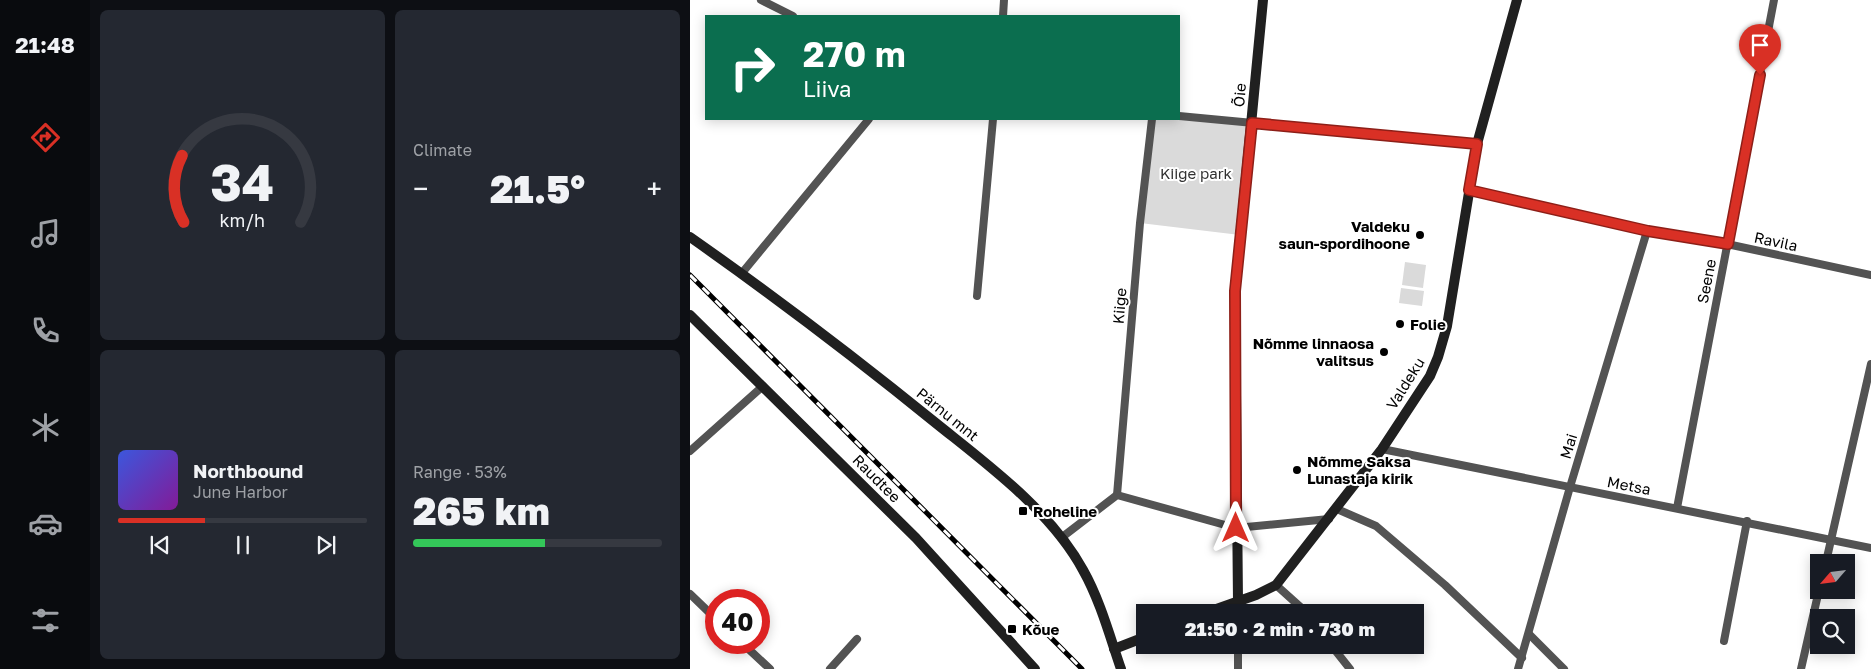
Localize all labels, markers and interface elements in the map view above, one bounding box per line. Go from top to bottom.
pin [1739,24,1781,75]
text: 21:48 [15,31,75,58]
icon: arrive [1746,31,1774,59]
text: 270 m [803,33,906,75]
icon: right [720,35,785,100]
text: Liiva [803,75,851,102]
street label: Õie [1229,82,1249,108]
icon: directions [28,120,63,155]
text: Climate [413,140,472,160]
text: 34 [210,150,275,212]
park label: Kiige park [1160,164,1233,182]
text: 21.5° [490,166,585,211]
text: − [413,172,428,205]
text: + [647,172,662,205]
text: km/h [220,209,265,231]
icon: music [28,216,63,251]
place label: Valdeku saun-spordihoone [1279,217,1410,252]
street label: Ravila [1753,228,1799,254]
marker: Valdeku saun-spordihoone [1414,229,1426,241]
street label: Seene [1693,257,1719,305]
street label: Kiige [1108,287,1130,325]
icon: phone [28,313,63,348]
place label: Folie [1410,315,1446,333]
marker: Folie [1394,318,1406,330]
place label: Nõmme linnaosa valitsus [1253,334,1374,369]
marker: Nõmme linnaosa valitsus [1378,346,1390,358]
street label: Valdeku [1382,354,1428,412]
street label: Pärnu mnt [913,384,983,444]
icon: climate [28,410,63,445]
street label: Mai [1556,431,1580,461]
street label: Raudtee [849,450,905,506]
place label: Nõmme Saksa Lunastaja kirik [1307,452,1413,487]
text: Northbound [193,459,303,482]
text: Range · 53% [413,462,507,482]
marker: Nõmme Saksa Lunastaja kirik [1291,464,1303,476]
street label: Metsa [1606,472,1652,498]
text: June Harbor [193,482,288,502]
text: 265 km [413,488,550,533]
position arrow [1209,501,1261,553]
place label: Roheline [1033,502,1097,520]
marker: Roheline [1017,505,1029,517]
icon: car [28,506,63,541]
icon: previous [146,531,174,559]
icon: pause [229,531,257,559]
icon: next [312,531,340,559]
north arrow [1810,554,1855,599]
map controls [1810,554,1855,654]
speed limit sign: 40 [705,589,770,654]
icon: filters [28,603,63,638]
button: search [1810,609,1855,654]
text: 21:50 · 2 min · 730 m [1185,617,1375,640]
place label: Kõue [1022,620,1060,638]
marker: Kõue [1006,623,1018,635]

